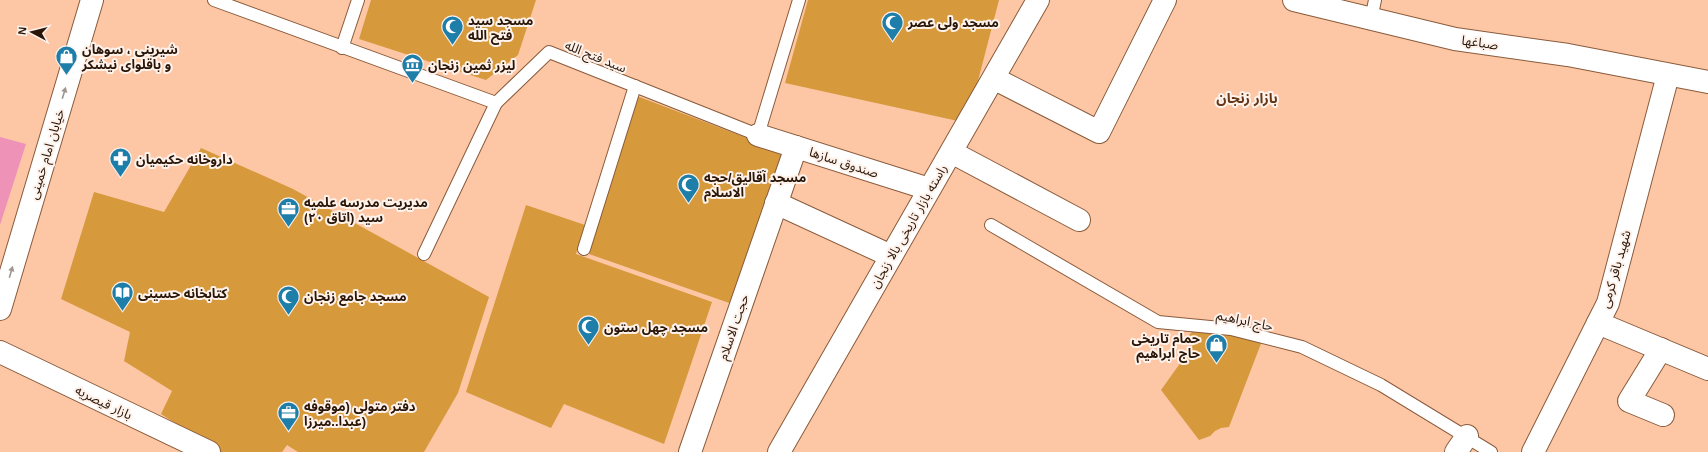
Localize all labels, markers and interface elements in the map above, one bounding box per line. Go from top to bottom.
mosque icon: مسجد ولی عصر [880,9,906,42]
north arrow [12,12,52,52]
place label: مسجد سید فتح الله [468,13,533,45]
mosque icon: مسجد سید فتح الله [439,14,465,47]
place label: مسجد ولی عصر [907,15,999,30]
text: N [16,26,29,35]
street label: صباغها [1460,32,1499,54]
street label: سید فتح الله [562,37,629,78]
place label: شیرینی ، سوهان و باقلوای نیشکر [81,42,178,72]
shop icon: شیرینی ، سوهان و باقلوای نیشکر [54,43,80,76]
museum icon: لیزر ثمین زنجان [400,52,426,85]
place label: لیزر ثمین زنجان [428,58,516,73]
one-way arrow [61,87,67,99]
district label: بازار زنجان [1216,90,1278,107]
street label: خیابان امام خمینی [26,107,69,202]
street label: صندوق سازها [807,144,881,181]
pharmacy icon: داروخانه حکیمیان [108,146,134,179]
place label: داروخانه حکیمیان [136,152,233,167]
street label: راسته بازار تاریخی بالا زنجان [867,162,951,291]
place label: مسجد آقالیق/حجه الاسلام [704,170,806,202]
mosque icon: مسجد آقالیق/حجه الاسلام [675,171,701,204]
place label: مدیریت مدرسه علمیه سید (اتاق ۲۰) [304,195,428,225]
office icon: مدیریت مدرسه علمیه سید (اتاق ۲۰) [275,196,301,229]
street label: شهید باقر کرمی [1597,228,1635,310]
one-way arrow [8,265,14,277]
library icon: کتابخانه حسینی [110,280,136,313]
mosque icon: مسجد جامع زنجان [276,283,302,316]
place label: کتابخانه حسینی [138,286,227,301]
place label: مسجد جامع زنجان [304,289,407,306]
street label: حجت الاسلام [715,292,754,363]
street label: حاج ابراهیم [1215,307,1275,337]
mosque icon: مسجد چهل ستون [576,314,602,347]
place label: مسجد چهل ستون [604,320,708,336]
place label: حمام تاریخی حاج ابراهیم [1132,331,1200,364]
shop icon: حمام تاریخی حاج ابراهیم [1203,332,1229,365]
street label: بازار قیصریه [73,382,135,423]
place label: دفتر متولی (موقوفه عبدا..میرزا) [304,399,416,429]
office icon: دفتر متولی (موقوفه عبدا..میرزا) [275,400,301,433]

